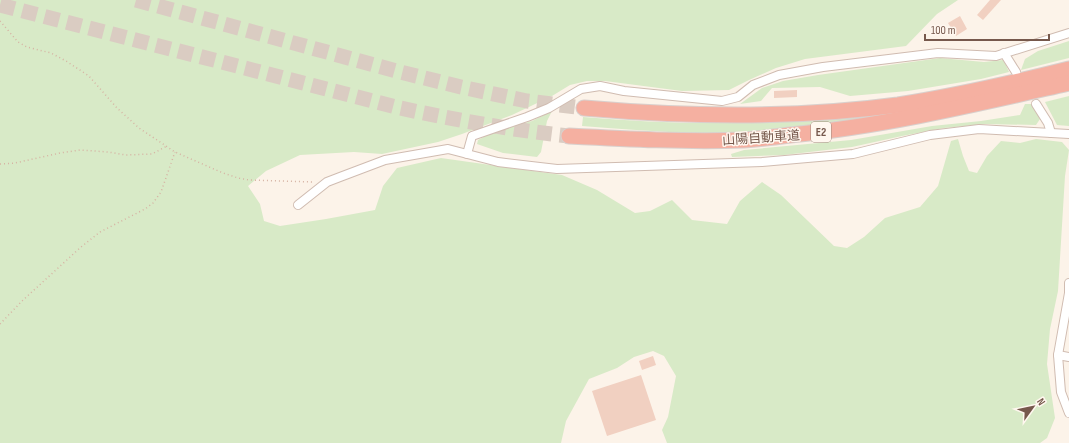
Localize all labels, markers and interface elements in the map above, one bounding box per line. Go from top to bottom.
scale bar [925,16,1049,42]
text: 100 m [931,23,956,38]
road number: E2 [811,122,831,142]
street label: 山陽自動車道 [722,127,801,149]
north arrow [1013,387,1053,427]
text: N [1034,396,1048,408]

